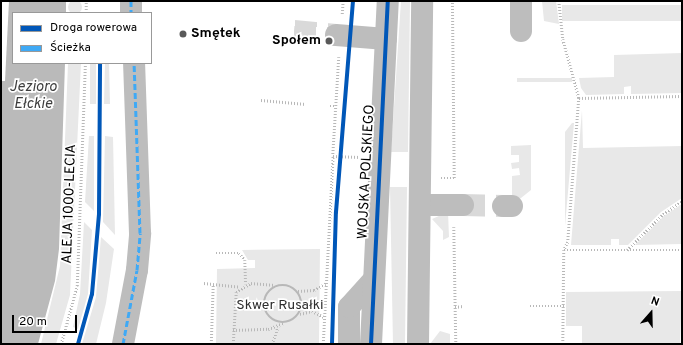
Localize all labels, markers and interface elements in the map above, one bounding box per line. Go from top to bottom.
legend [12,12,152,64]
text: Droga rowerowa [50,20,137,36]
place label: Smętek [191,26,241,42]
marker: Smętek [178,29,188,39]
place label: Społem [272,33,321,49]
marker: Społem [324,36,334,46]
text: Ścieżka [50,40,91,56]
water label: Jezioro Ełckie [9,78,57,113]
street label: WOJSKA POLSKIEGO [355,104,379,240]
street label: ALEJA 1000-LECIA [60,143,80,265]
north arrow [631,293,671,333]
text: N [649,294,661,310]
park label: Skwer Rusałki [236,298,324,314]
scale bar [14,307,79,333]
text: 20 m [19,314,47,330]

